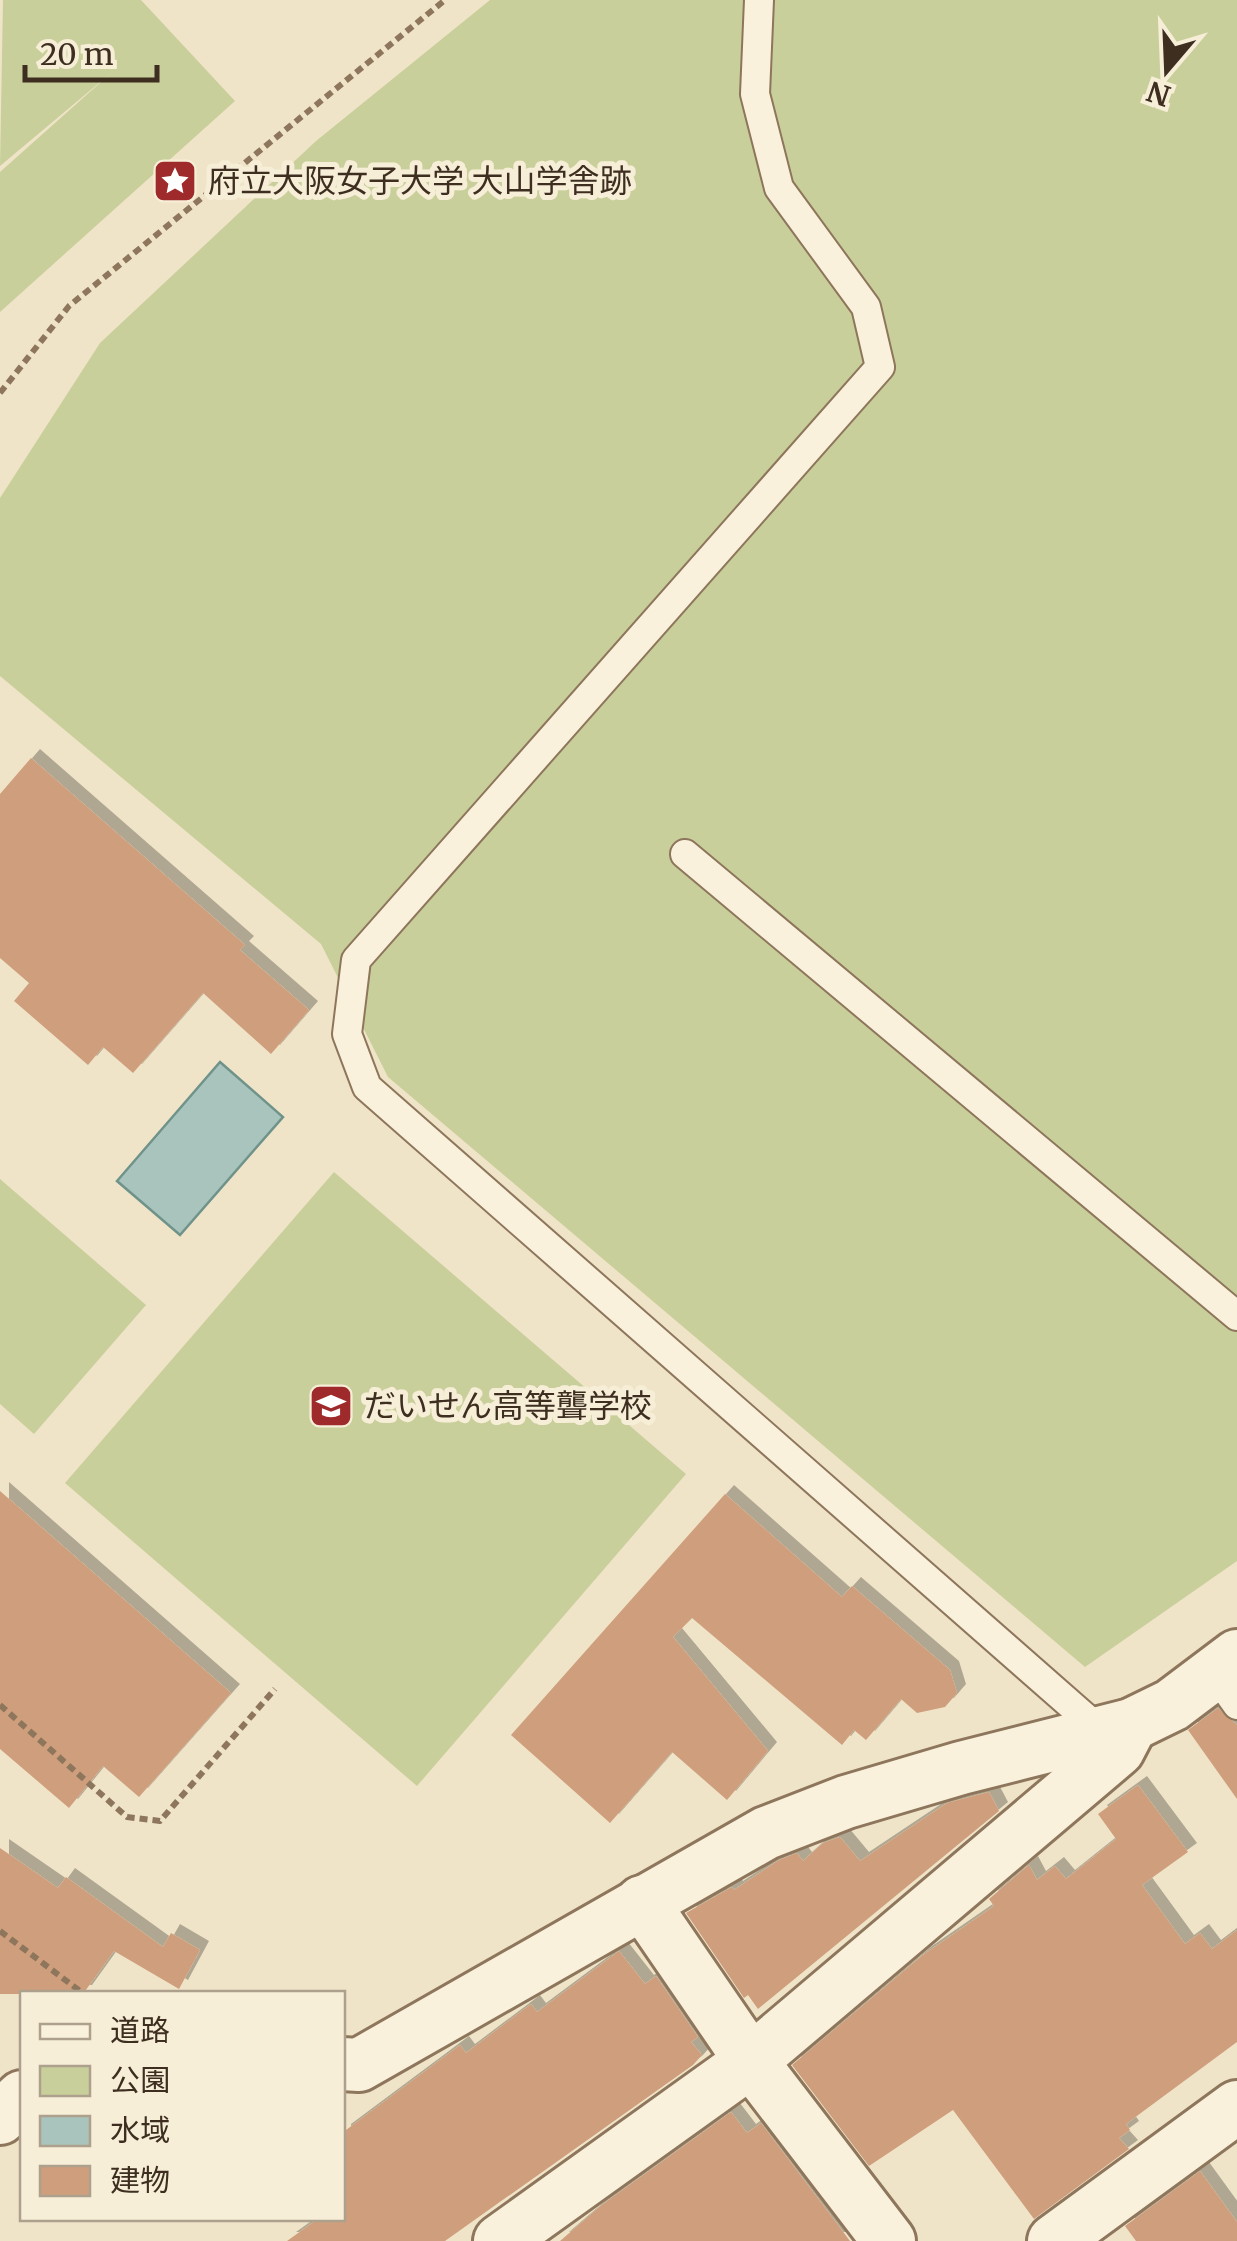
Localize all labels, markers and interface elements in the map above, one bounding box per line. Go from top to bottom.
scale bar [25,20,158,82]
north arrow [1117,20,1217,120]
text: 20 m [40,35,114,73]
text: N [1143,73,1175,114]
place icon: 府立大阪女子大学 大山学舎跡 [152,158,198,204]
place label: 府立大阪女子大学 大山学舎跡 [208,161,632,201]
school or university icon: だいせん高等聾学校 [308,1383,354,1429]
place label: だいせん高等聾学校 [364,1386,652,1426]
legend [20,1991,345,2221]
text: 道路 [110,2011,170,2049]
text: 公園 [110,2061,170,2099]
text: 水域 [110,2111,170,2149]
text: 建物 [110,2161,170,2199]

